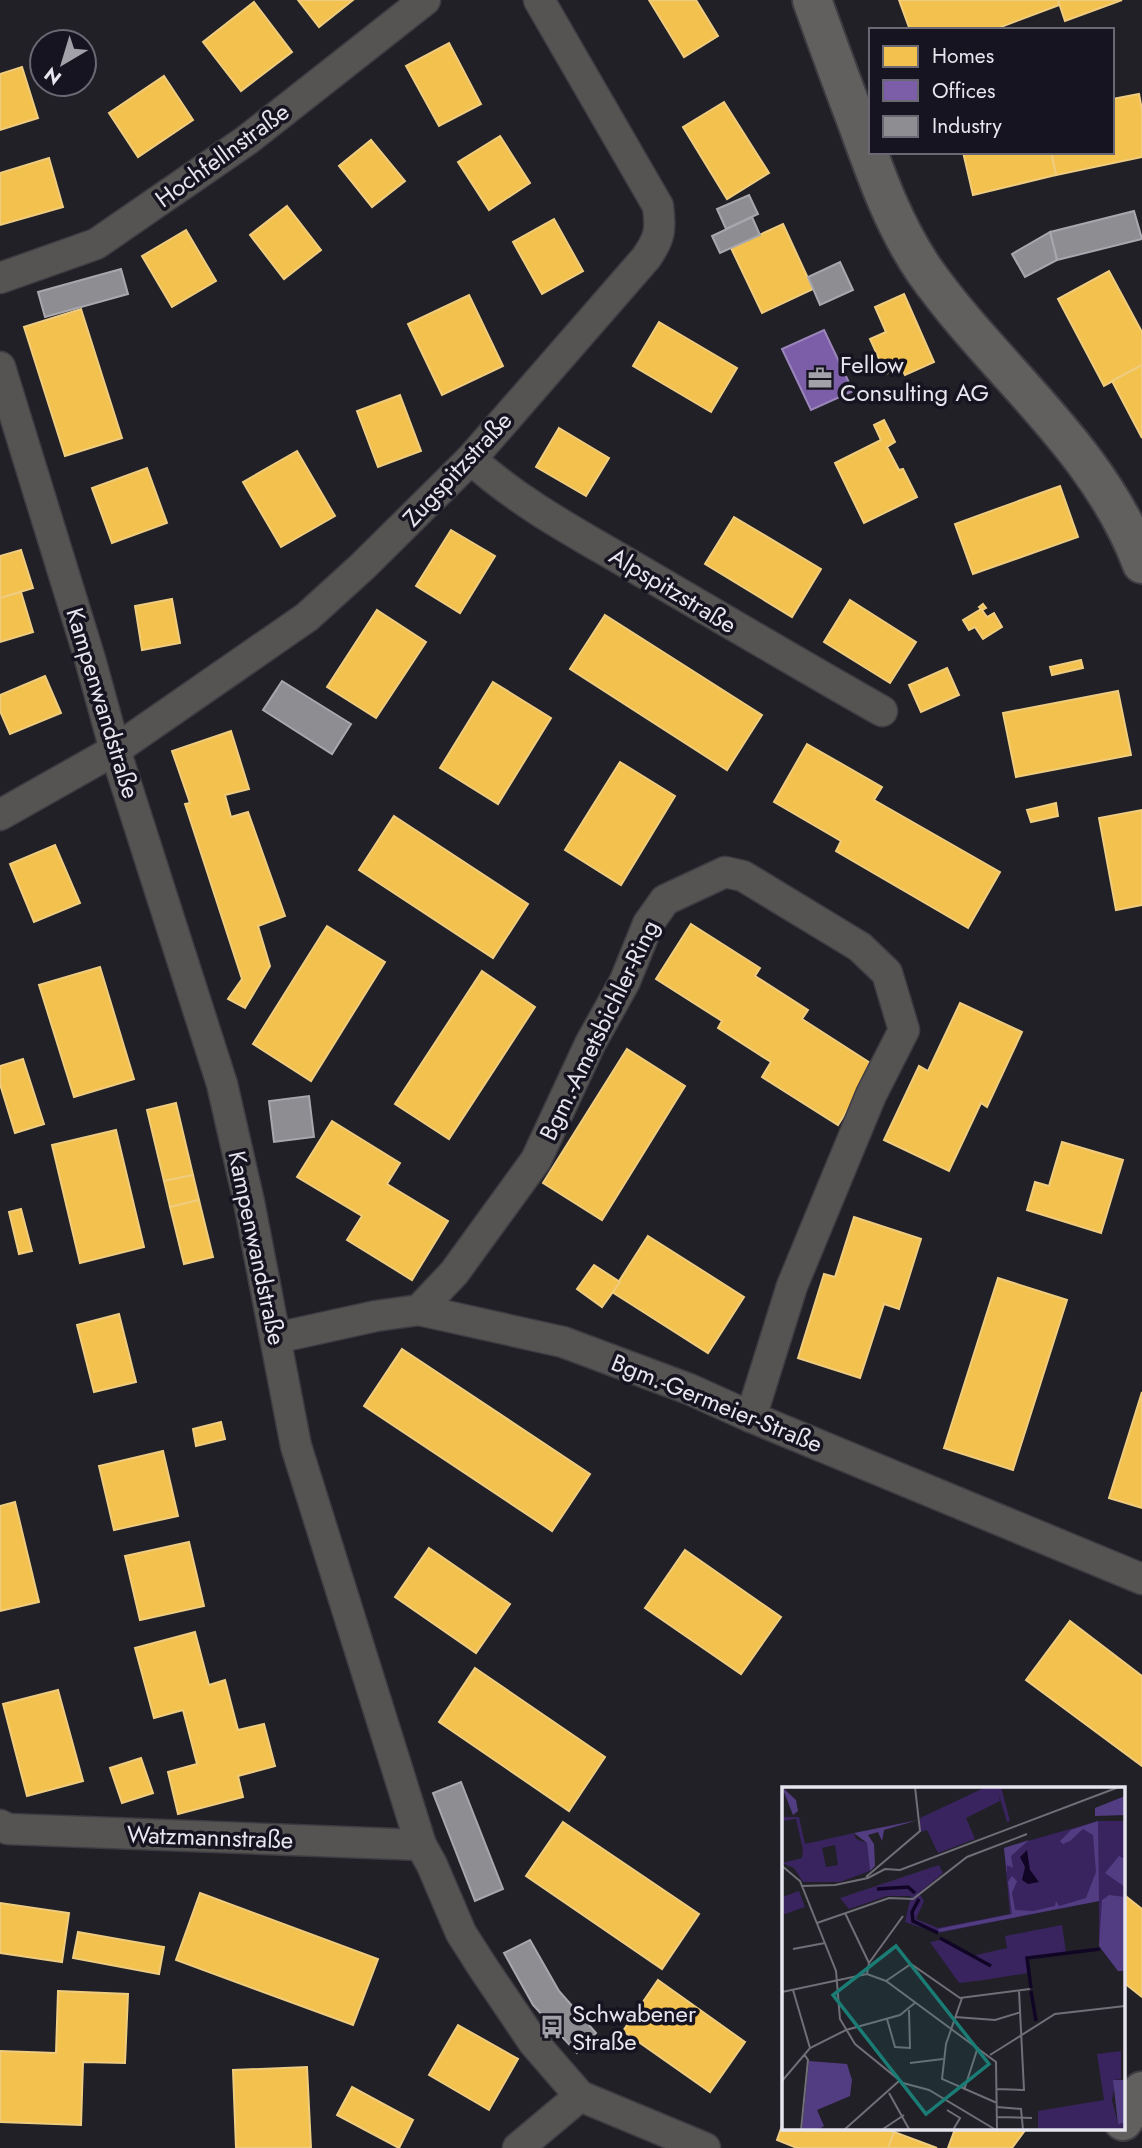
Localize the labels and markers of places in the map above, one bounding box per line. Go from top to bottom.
place label: Fellow Consulting AG [840,347,989,410]
office icon: Fellow Consulting AG [806,364,834,392]
place label: Schwabener Straße [572,1996,697,2059]
bus stop icon: Schwabener Straße [538,2013,566,2041]

